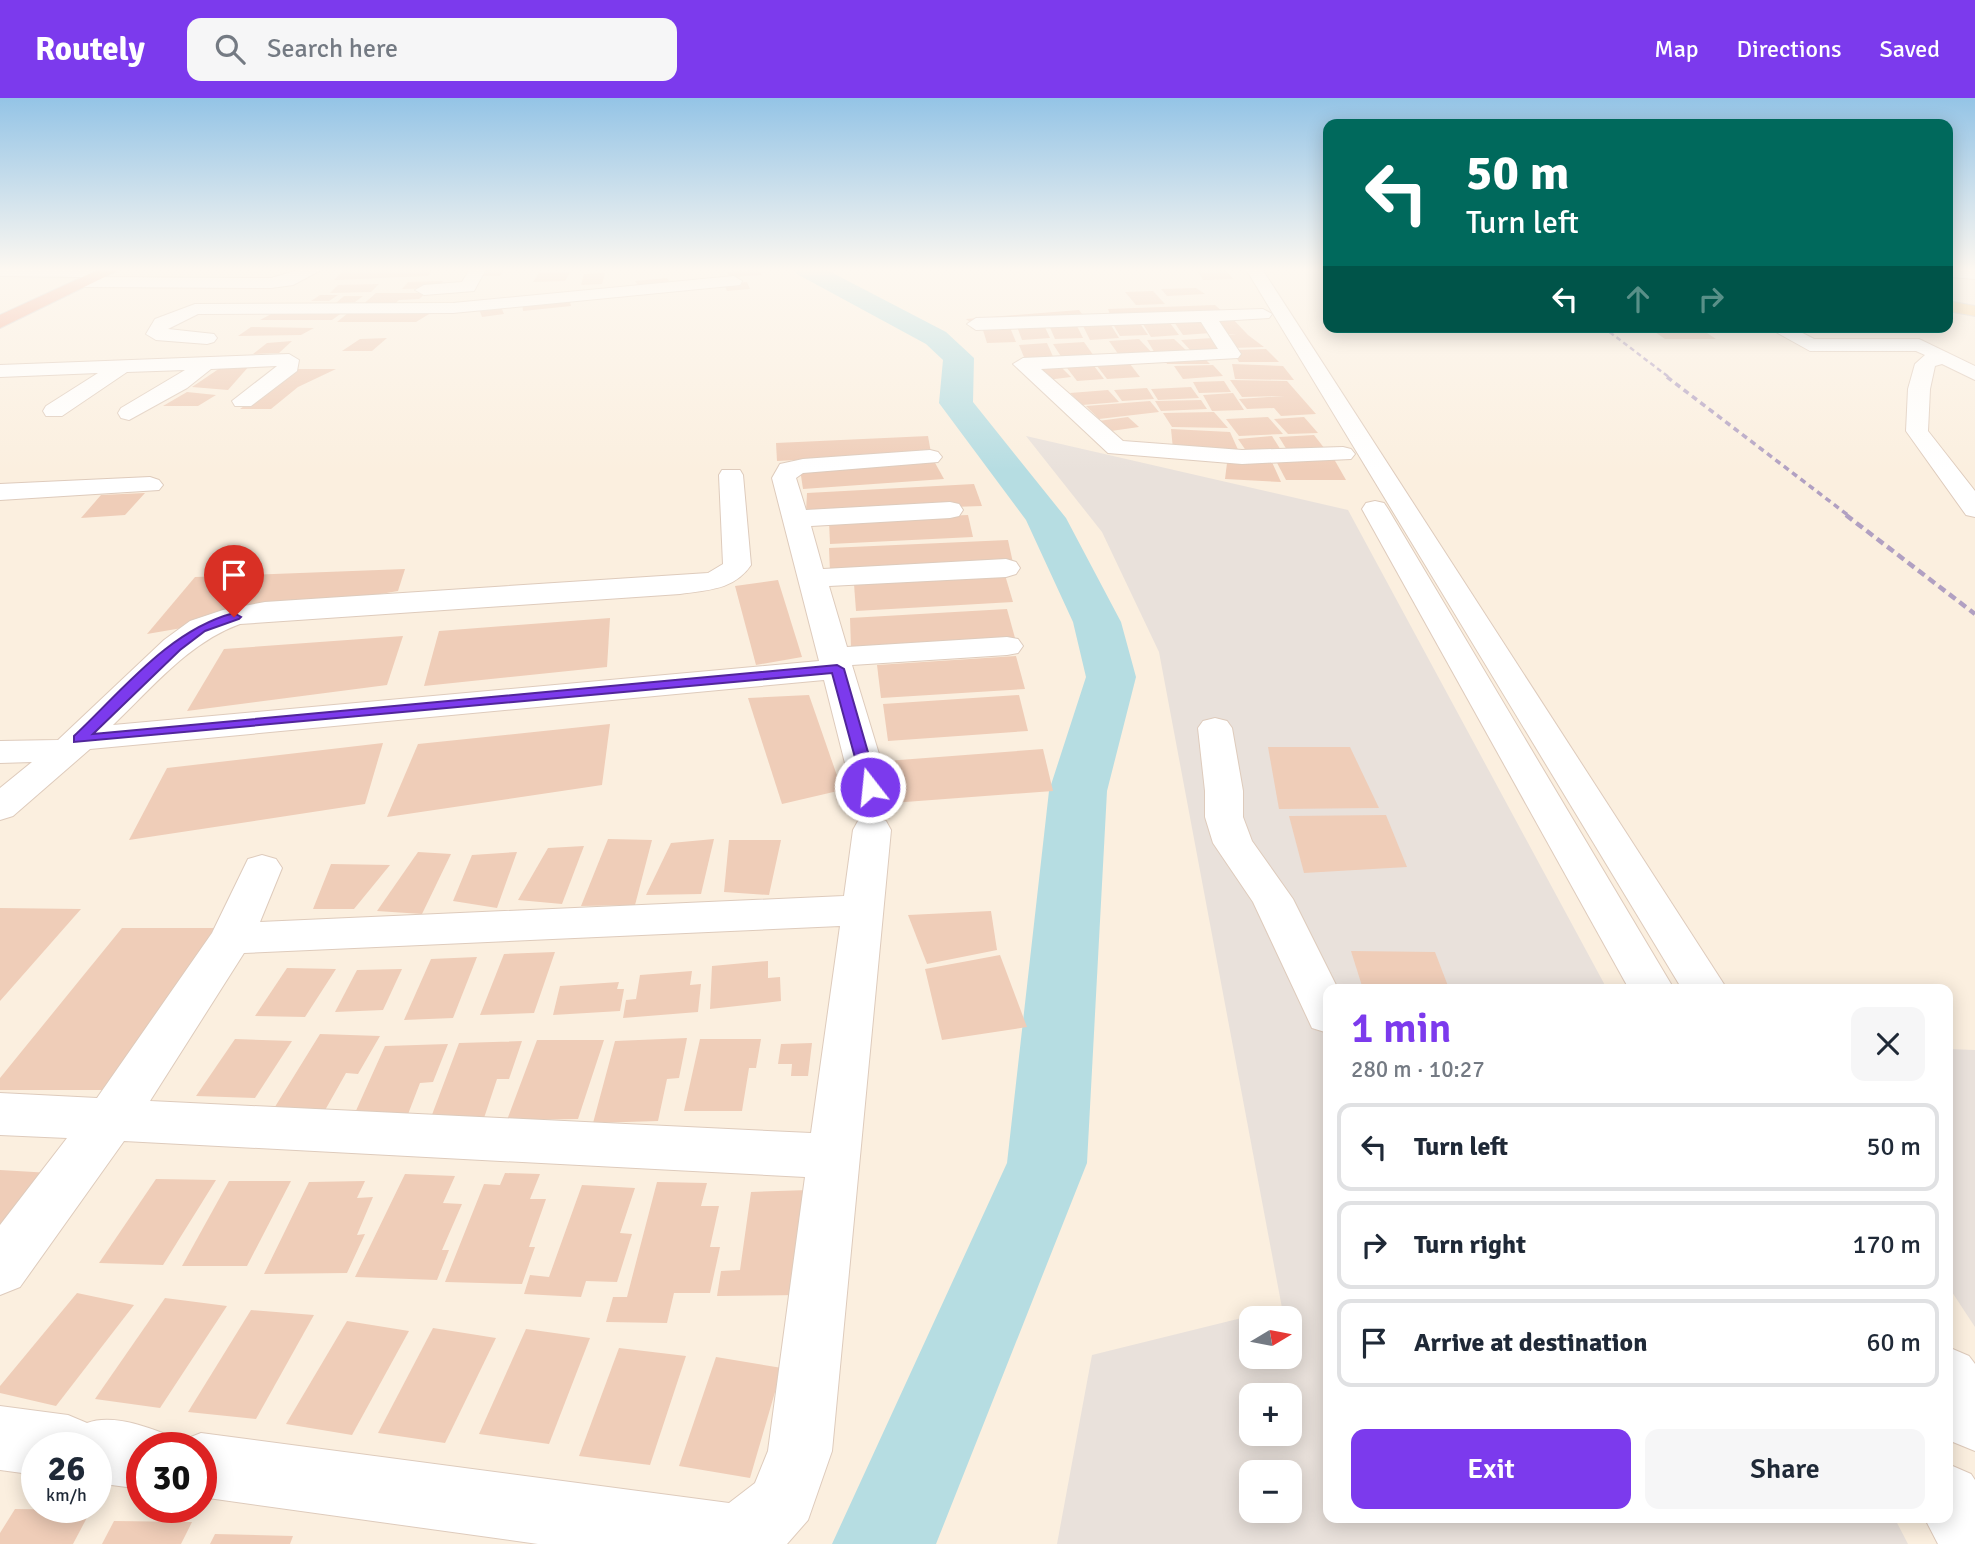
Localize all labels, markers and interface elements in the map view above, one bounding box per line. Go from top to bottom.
search box [187,18,677,81]
text: Routely [35,29,145,70]
icon: search [211,30,249,68]
text: Search here [267,33,398,65]
text: Map [1654,34,1699,64]
text: Directions [1737,34,1842,64]
text: Saved [1880,34,1940,64]
text: 50 m [1466,143,1569,203]
icon: left [1351,147,1442,238]
text: Turn left [1466,203,1579,242]
icon: left [1546,280,1584,318]
icon: ahead [1619,280,1657,318]
icon: right [1692,280,1730,318]
pin [204,545,264,617]
icon: arrive [215,556,253,594]
position arrow [833,750,907,824]
text: 1 min [1351,1003,1452,1054]
button: close [1851,1007,1925,1081]
text: 280 m · 10:27 [1351,1055,1485,1084]
icon: left [1355,1128,1393,1166]
text: Turn left [1414,1131,1508,1163]
text: 50 m [1866,1131,1921,1163]
icon: right [1355,1226,1393,1264]
text: Turn right [1414,1229,1526,1261]
text: 170 m [1852,1229,1921,1261]
north arrow [1239,1306,1302,1368]
map controls [1239,1306,1302,1523]
icon: arrive [1355,1324,1393,1362]
text: Arrive at destination [1414,1327,1647,1359]
text: 60 m [1866,1327,1921,1359]
button: + [1239,1383,1302,1446]
button: Exit [1351,1429,1631,1509]
button: Share [1645,1429,1925,1509]
speed limit sign: 30 [126,1432,217,1523]
text: 26 [48,1447,85,1490]
button: − [1239,1460,1302,1523]
text: km/h [46,1484,87,1506]

